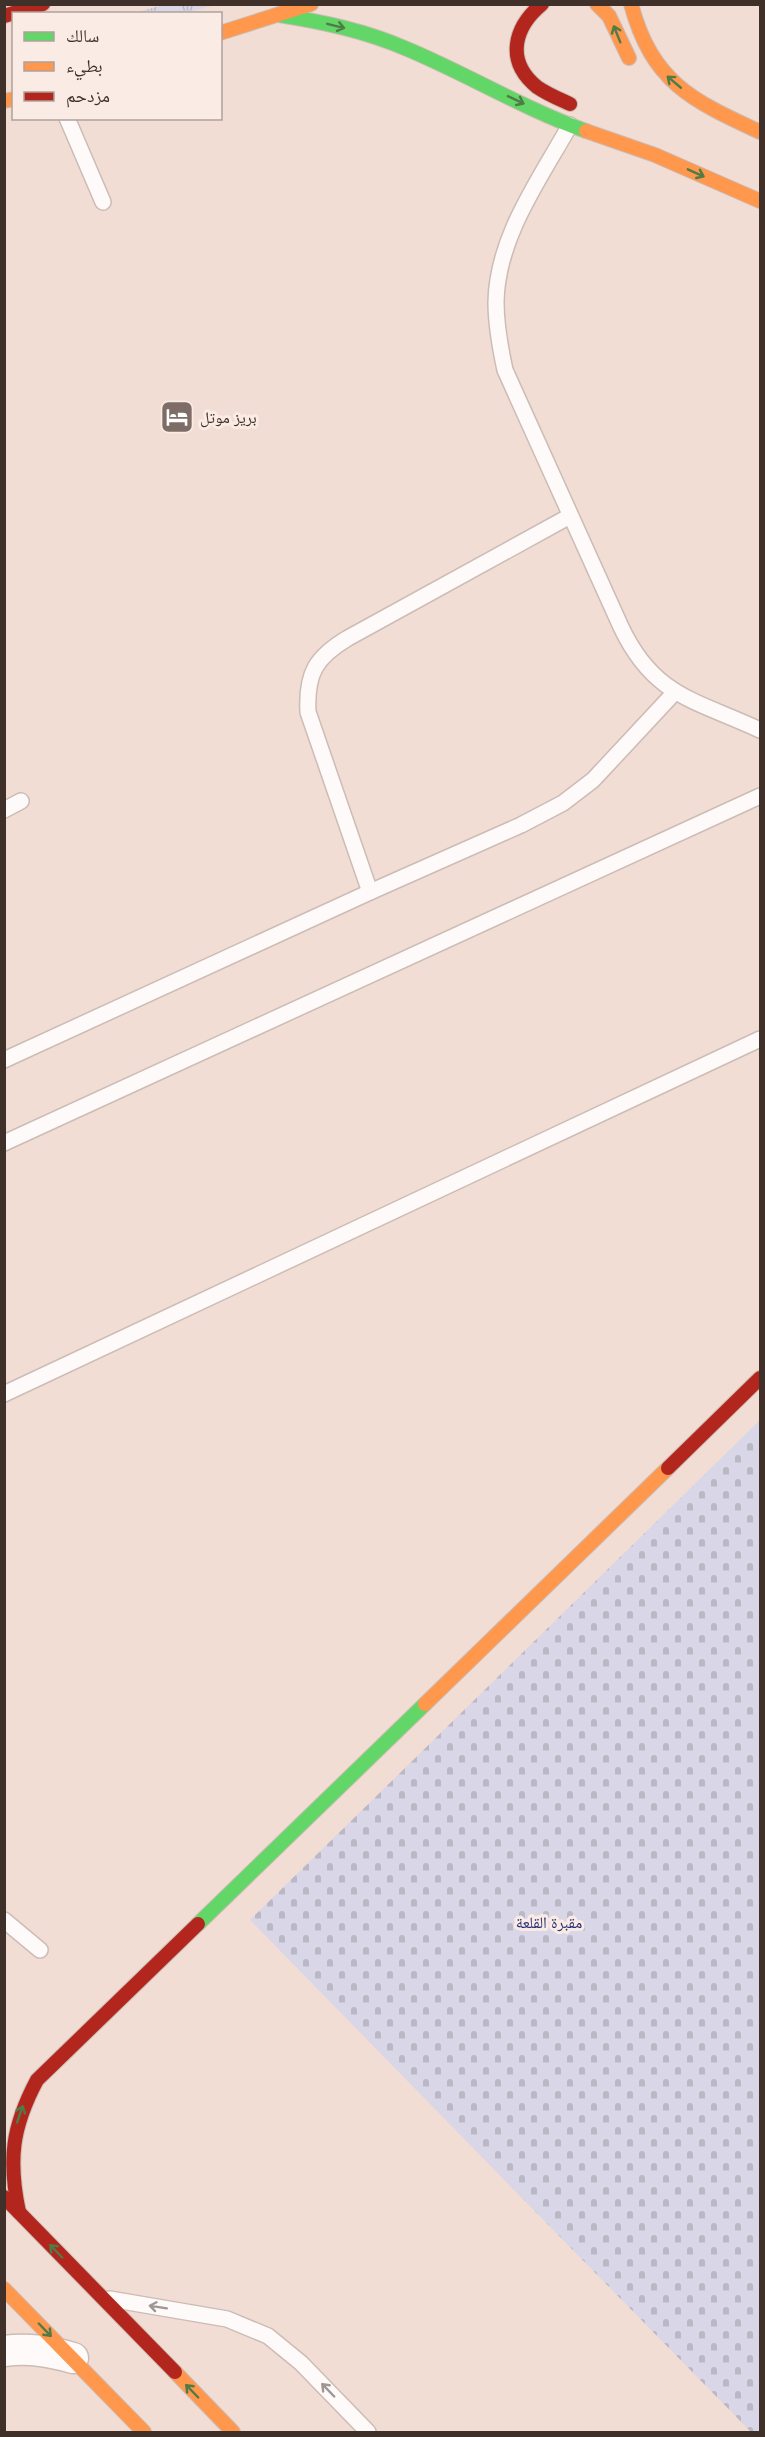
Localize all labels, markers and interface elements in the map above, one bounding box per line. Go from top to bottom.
legend [12,12,222,120]
one-way arrow [326,20,345,32]
text: سالك [66,23,99,47]
one-way arrow [611,25,622,43]
text: بطيء [66,53,103,81]
one-way arrow [667,75,682,89]
text: مزدحم [66,83,110,108]
one-way arrow [506,95,524,106]
one-way arrow [687,168,705,179]
hotel icon: بريز موتل [159,399,195,435]
place label: بريز موتل [200,406,257,428]
park label: مقبرة القلعة [516,1911,582,1933]
one-way arrow [15,2105,26,2124]
one-way arrow [49,2243,64,2258]
one-way arrow [149,2302,169,2313]
one-way arrow [38,2323,53,2338]
one-way arrow [185,2383,199,2398]
one-way arrow [320,2383,335,2398]

